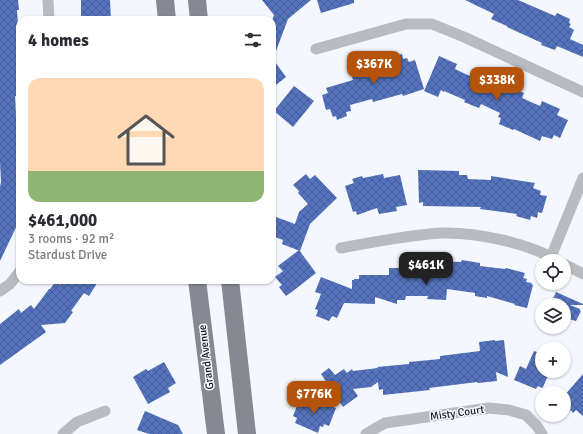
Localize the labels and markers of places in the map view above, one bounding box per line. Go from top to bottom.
pin: $367K [346,51,402,85]
pin: $338K [469,67,525,101]
pin: $461K [398,252,454,286]
pin: $776K [286,381,342,415]

